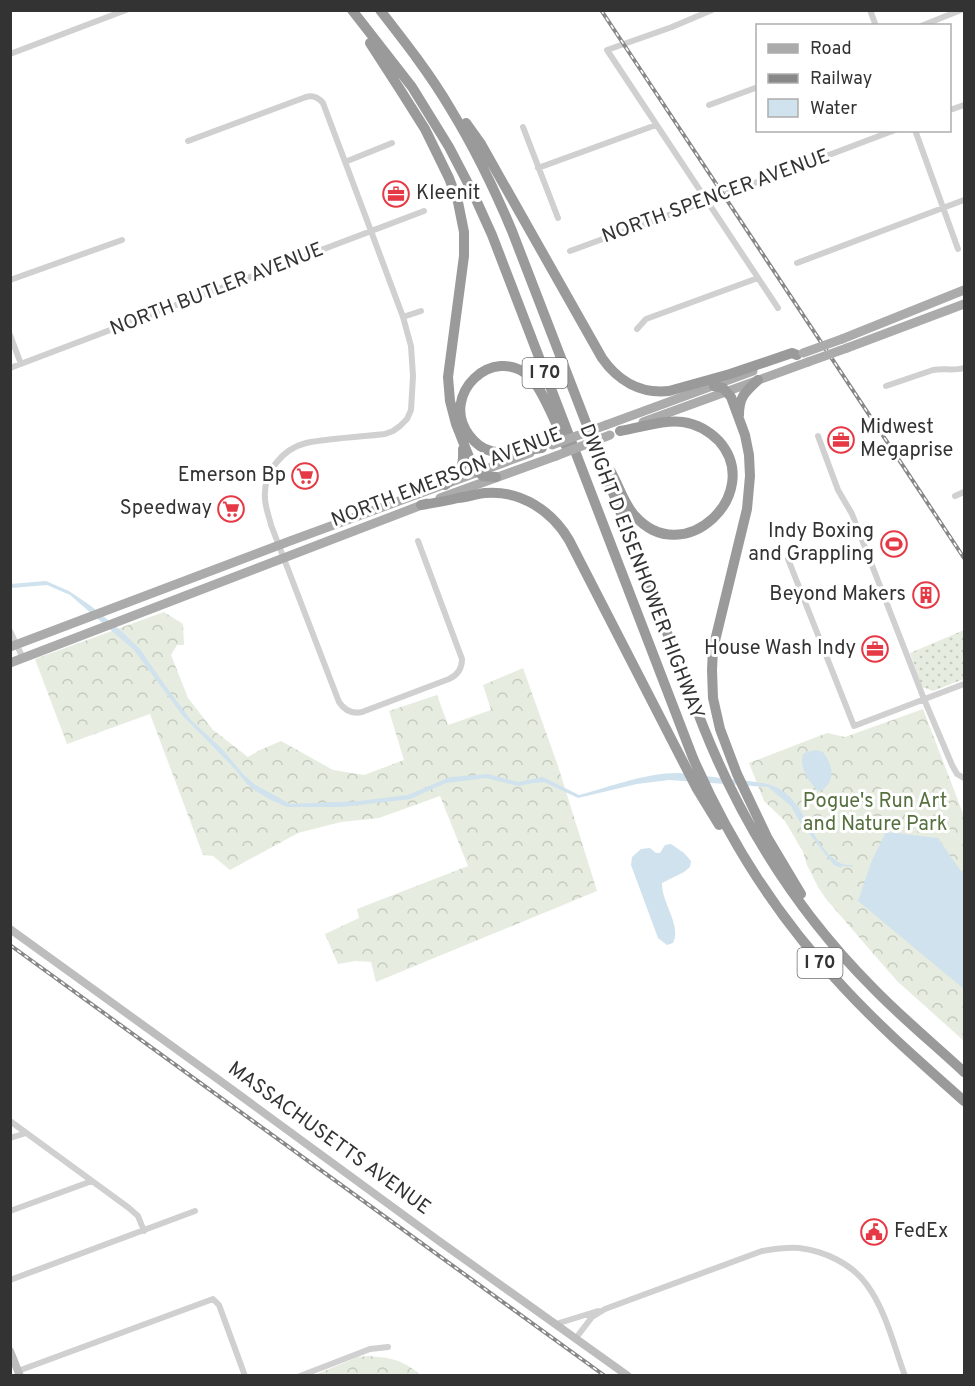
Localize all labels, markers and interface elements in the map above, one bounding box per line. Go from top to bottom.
legend [756,24,951,132]
text: Road [810,38,852,61]
text: Railway [810,68,872,91]
text: Water [810,98,857,121]
street label: NORTH SPENCER AVENUE [599,144,833,250]
office icon: Kleenit [381,179,411,209]
place label: Kleenit [416,181,480,207]
street label: NORTH BUTLER AVENUE [107,237,327,343]
road number: I 70 [522,358,568,388]
place label: Midwest Megaprise [860,415,953,464]
street label: DWIGHT D EISENHOWER HIGHWAY [573,421,710,724]
street label: NORTH EMERSON AVENUE [328,422,566,534]
office icon: Midwest Megaprise [826,425,856,455]
supermarket icon: Emerson Bp [290,461,320,491]
place label: Emerson Bp [178,463,286,489]
supermarket icon: Speedway [216,494,246,524]
place label: Speedway [120,496,212,522]
place label: Indy Boxing and Grappling [748,519,874,568]
sports icon: Indy Boxing and Grappling [879,529,909,559]
building icon: Beyond Makers [911,580,941,610]
place label: Beyond Makers [769,582,906,608]
office icon: House Wash Indy [860,634,890,664]
place label: House Wash Indy [704,636,856,662]
park label: Pogue's Run Art and Nature Park [803,789,947,838]
road number: I 70 [798,948,842,978]
street label: MASSACHUSETTS AVENUE [222,1057,436,1221]
public building icon: FedEx [859,1217,889,1247]
place label: FedEx [894,1219,948,1245]

